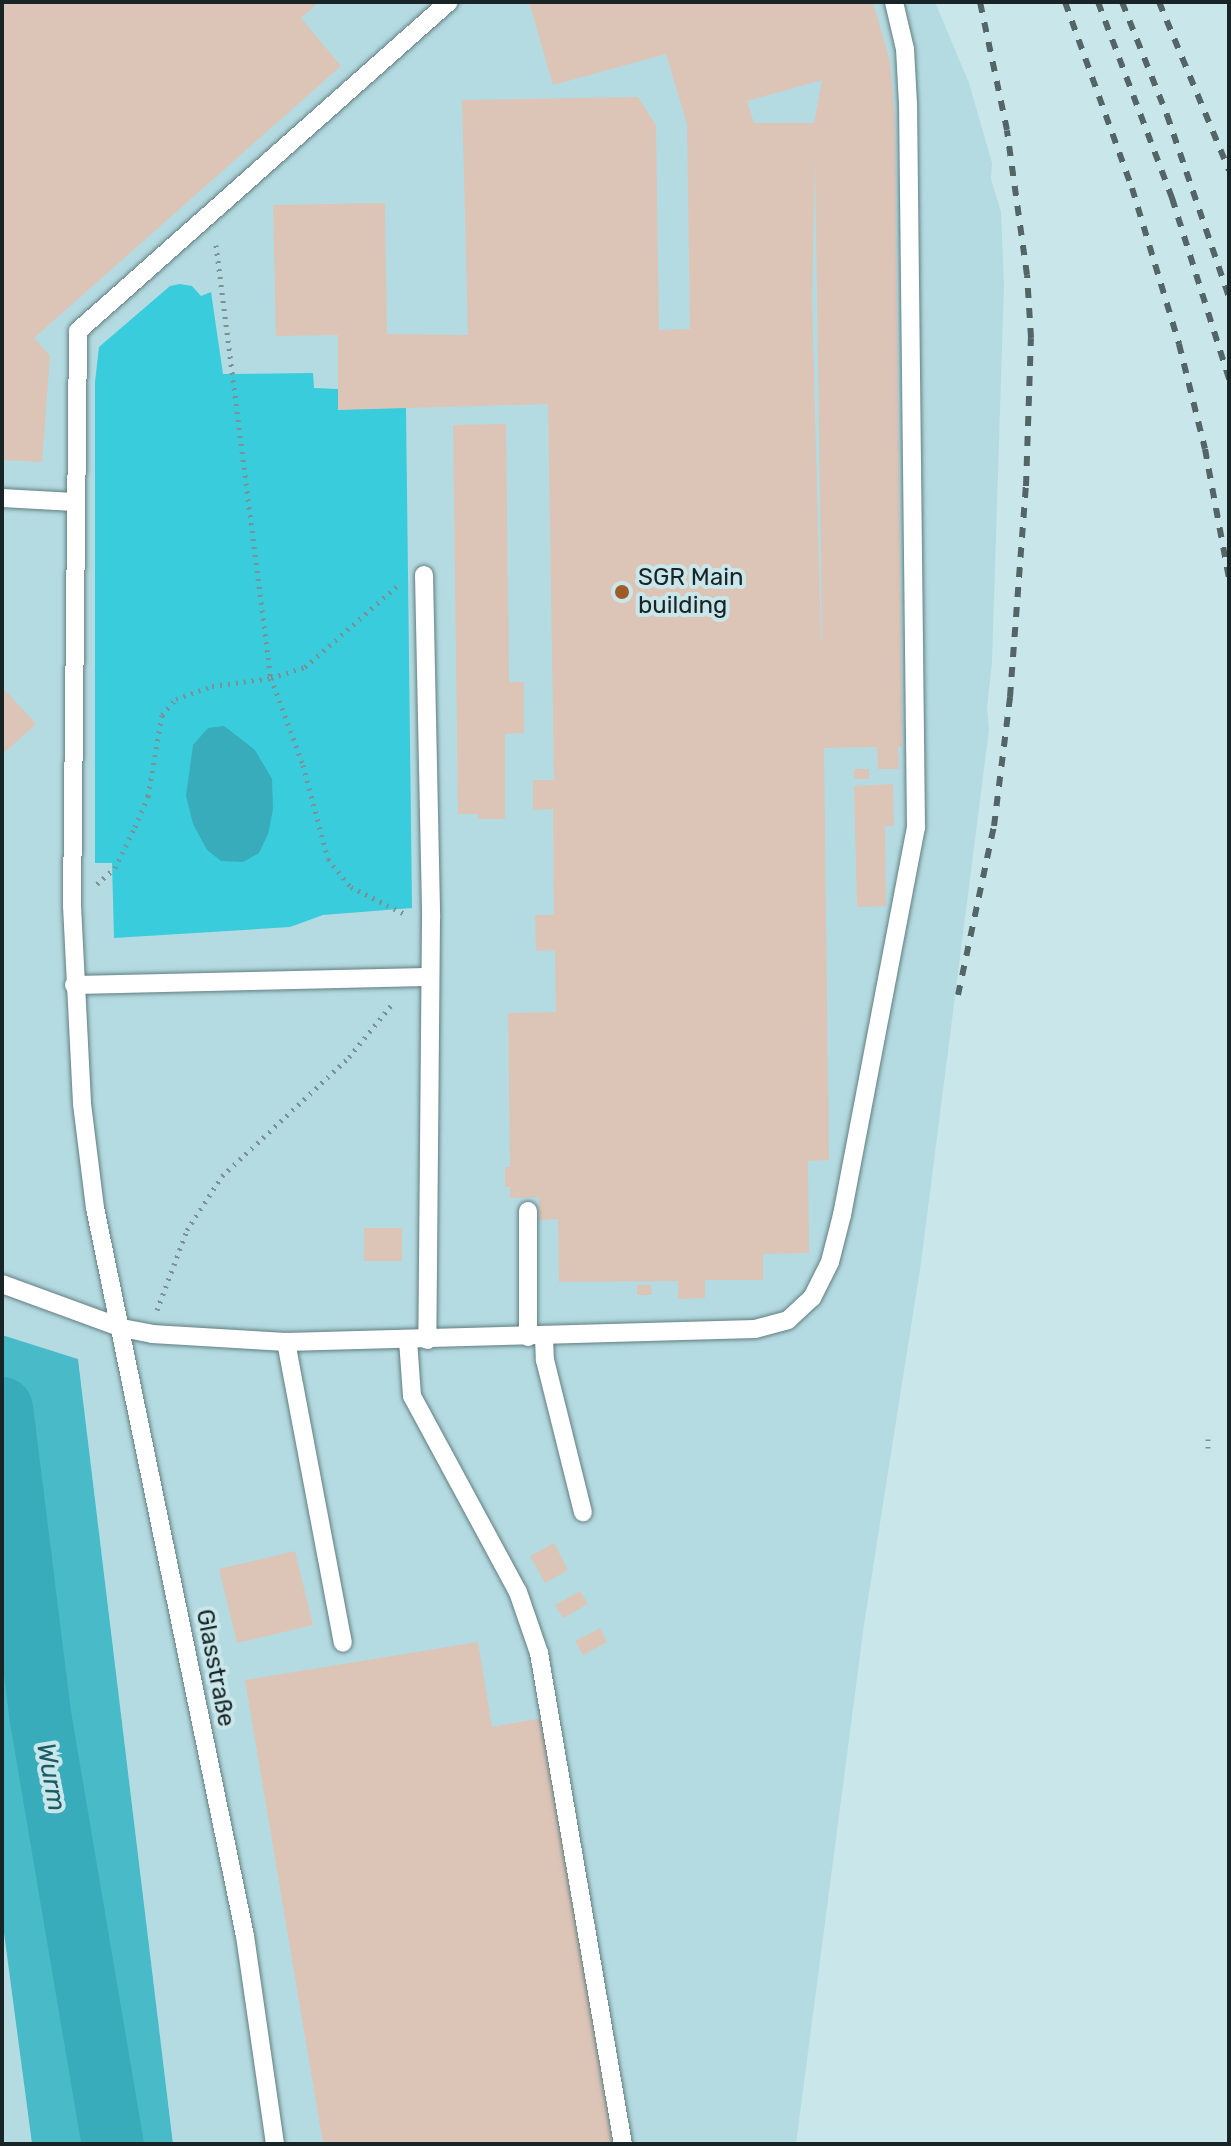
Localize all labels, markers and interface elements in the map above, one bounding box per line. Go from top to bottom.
place label: SGR Main building [638,564,744,620]
marker: SGR Main building [613,583,631,601]
street label: Glasstraße [190,1607,240,1729]
water label: Wurm [30,1740,72,1814]

